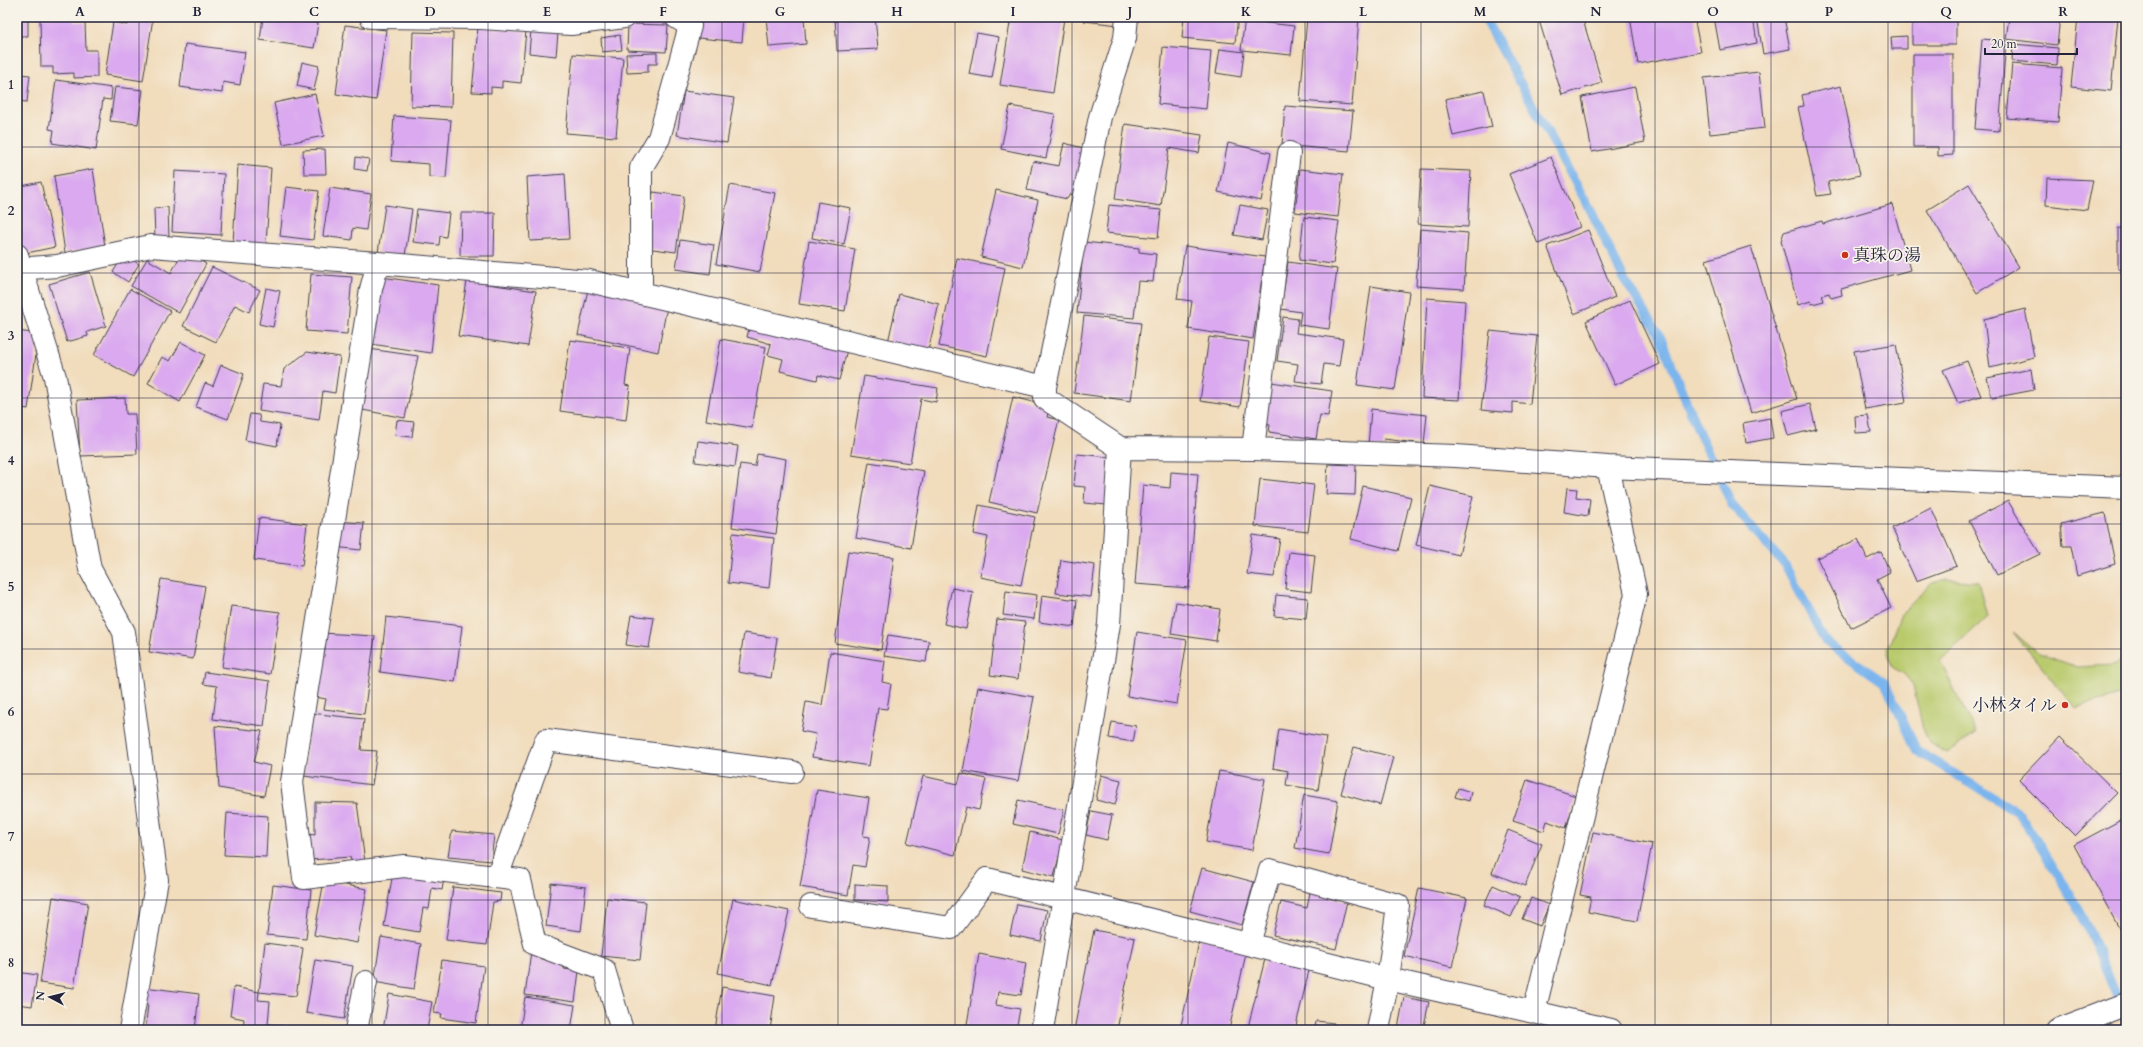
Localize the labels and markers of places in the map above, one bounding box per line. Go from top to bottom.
place label: 真珠の湯 [1853,244,1921,267]
marker: 真珠の湯 [1840,250,1850,260]
place label: 小林タイル [1972,694,2057,717]
marker: 小林タイル [2060,700,2070,710]

